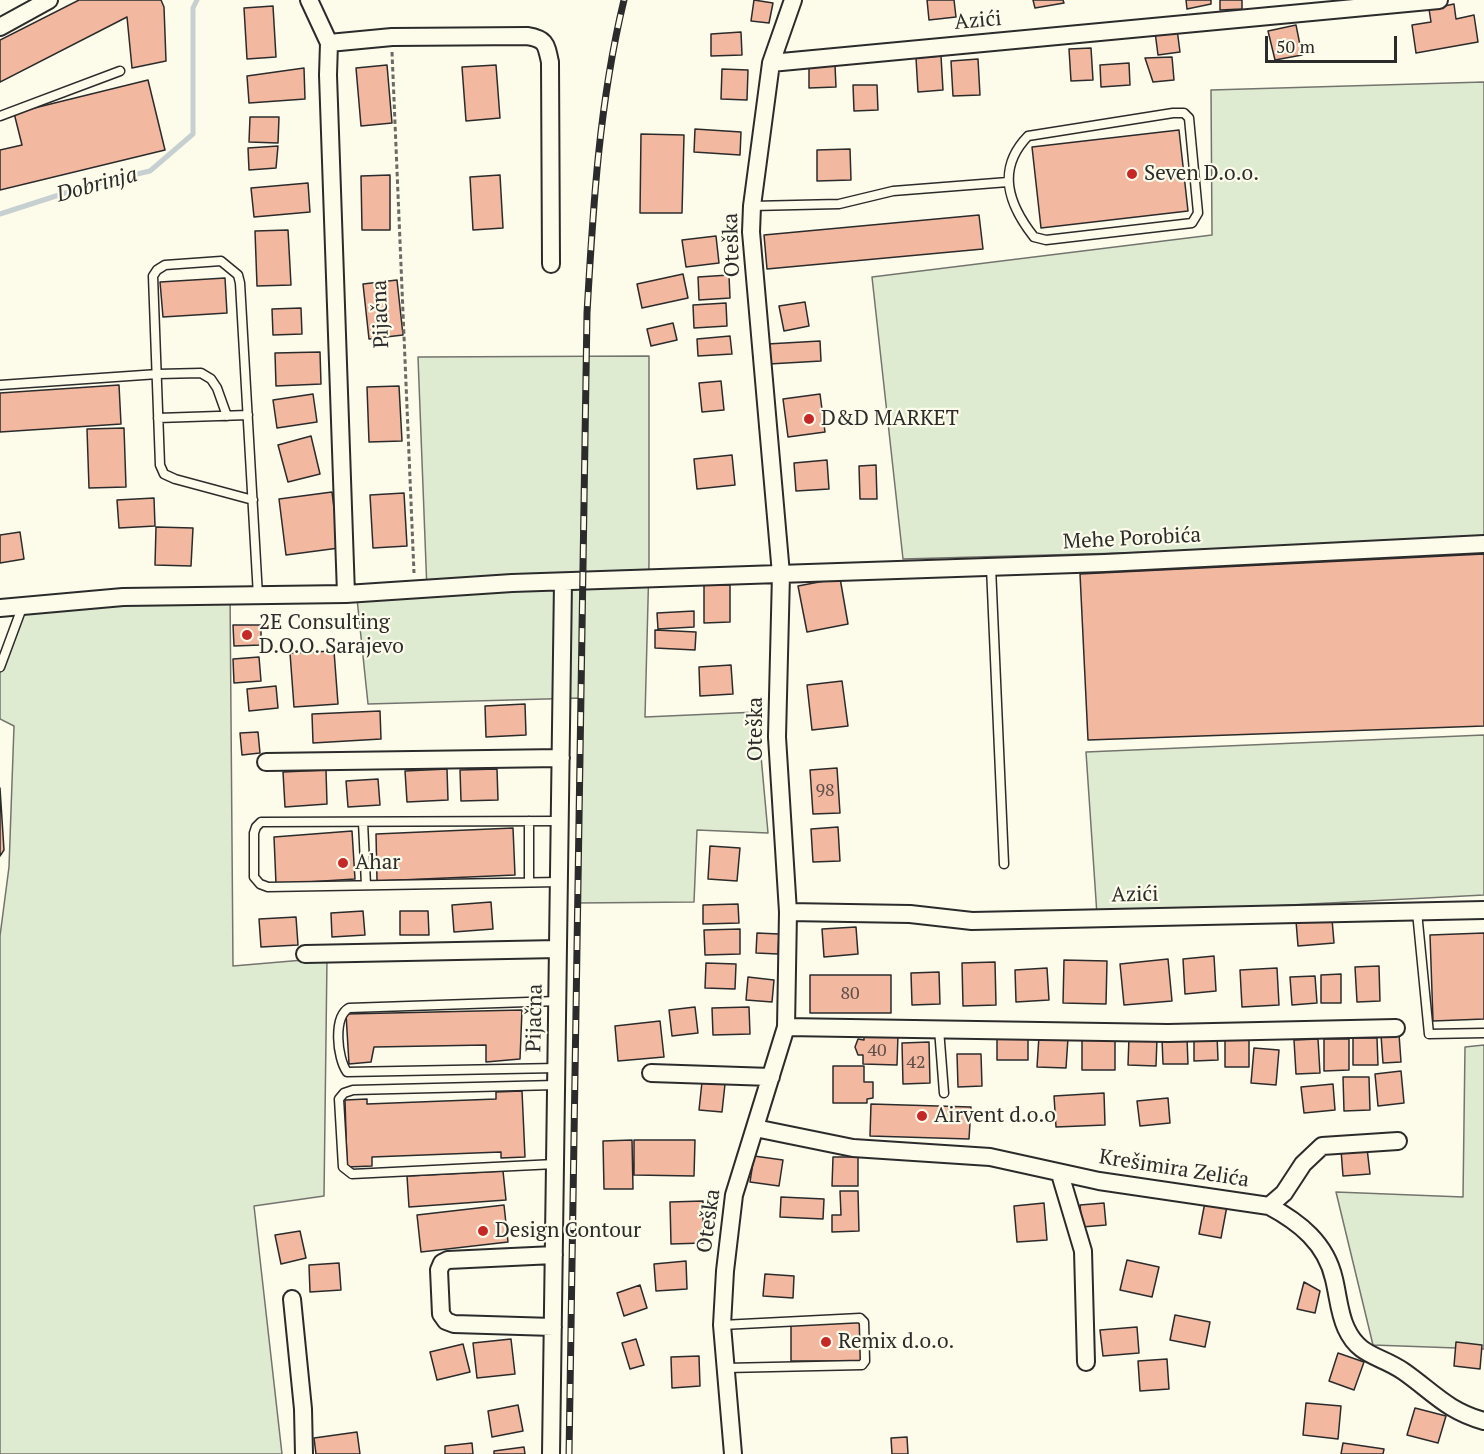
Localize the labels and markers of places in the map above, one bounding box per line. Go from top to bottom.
place label: Seven D.o.o. [1144,161,1259,187]
marker: Seven D.o.o. [1125,167,1139,181]
place label: D&D MARKET [821,406,959,432]
marker: D&D MARKET [802,412,816,426]
place label: 2E Consulting D.O.O. Sarajevo [259,610,404,660]
marker: 2E Consulting D.O.O. Sarajevo [240,628,254,642]
place label: Ahar [355,850,400,876]
marker: Ahar [336,856,350,870]
place label: Airvent d.o.o [934,1103,1056,1129]
marker: Airvent d.o.o [915,1109,929,1123]
place label: Design Contour [495,1218,641,1244]
marker: Design Contour [476,1224,490,1238]
place label: Remix d.o.o. [838,1329,954,1355]
marker: Remix d.o.o. [819,1335,833,1349]

